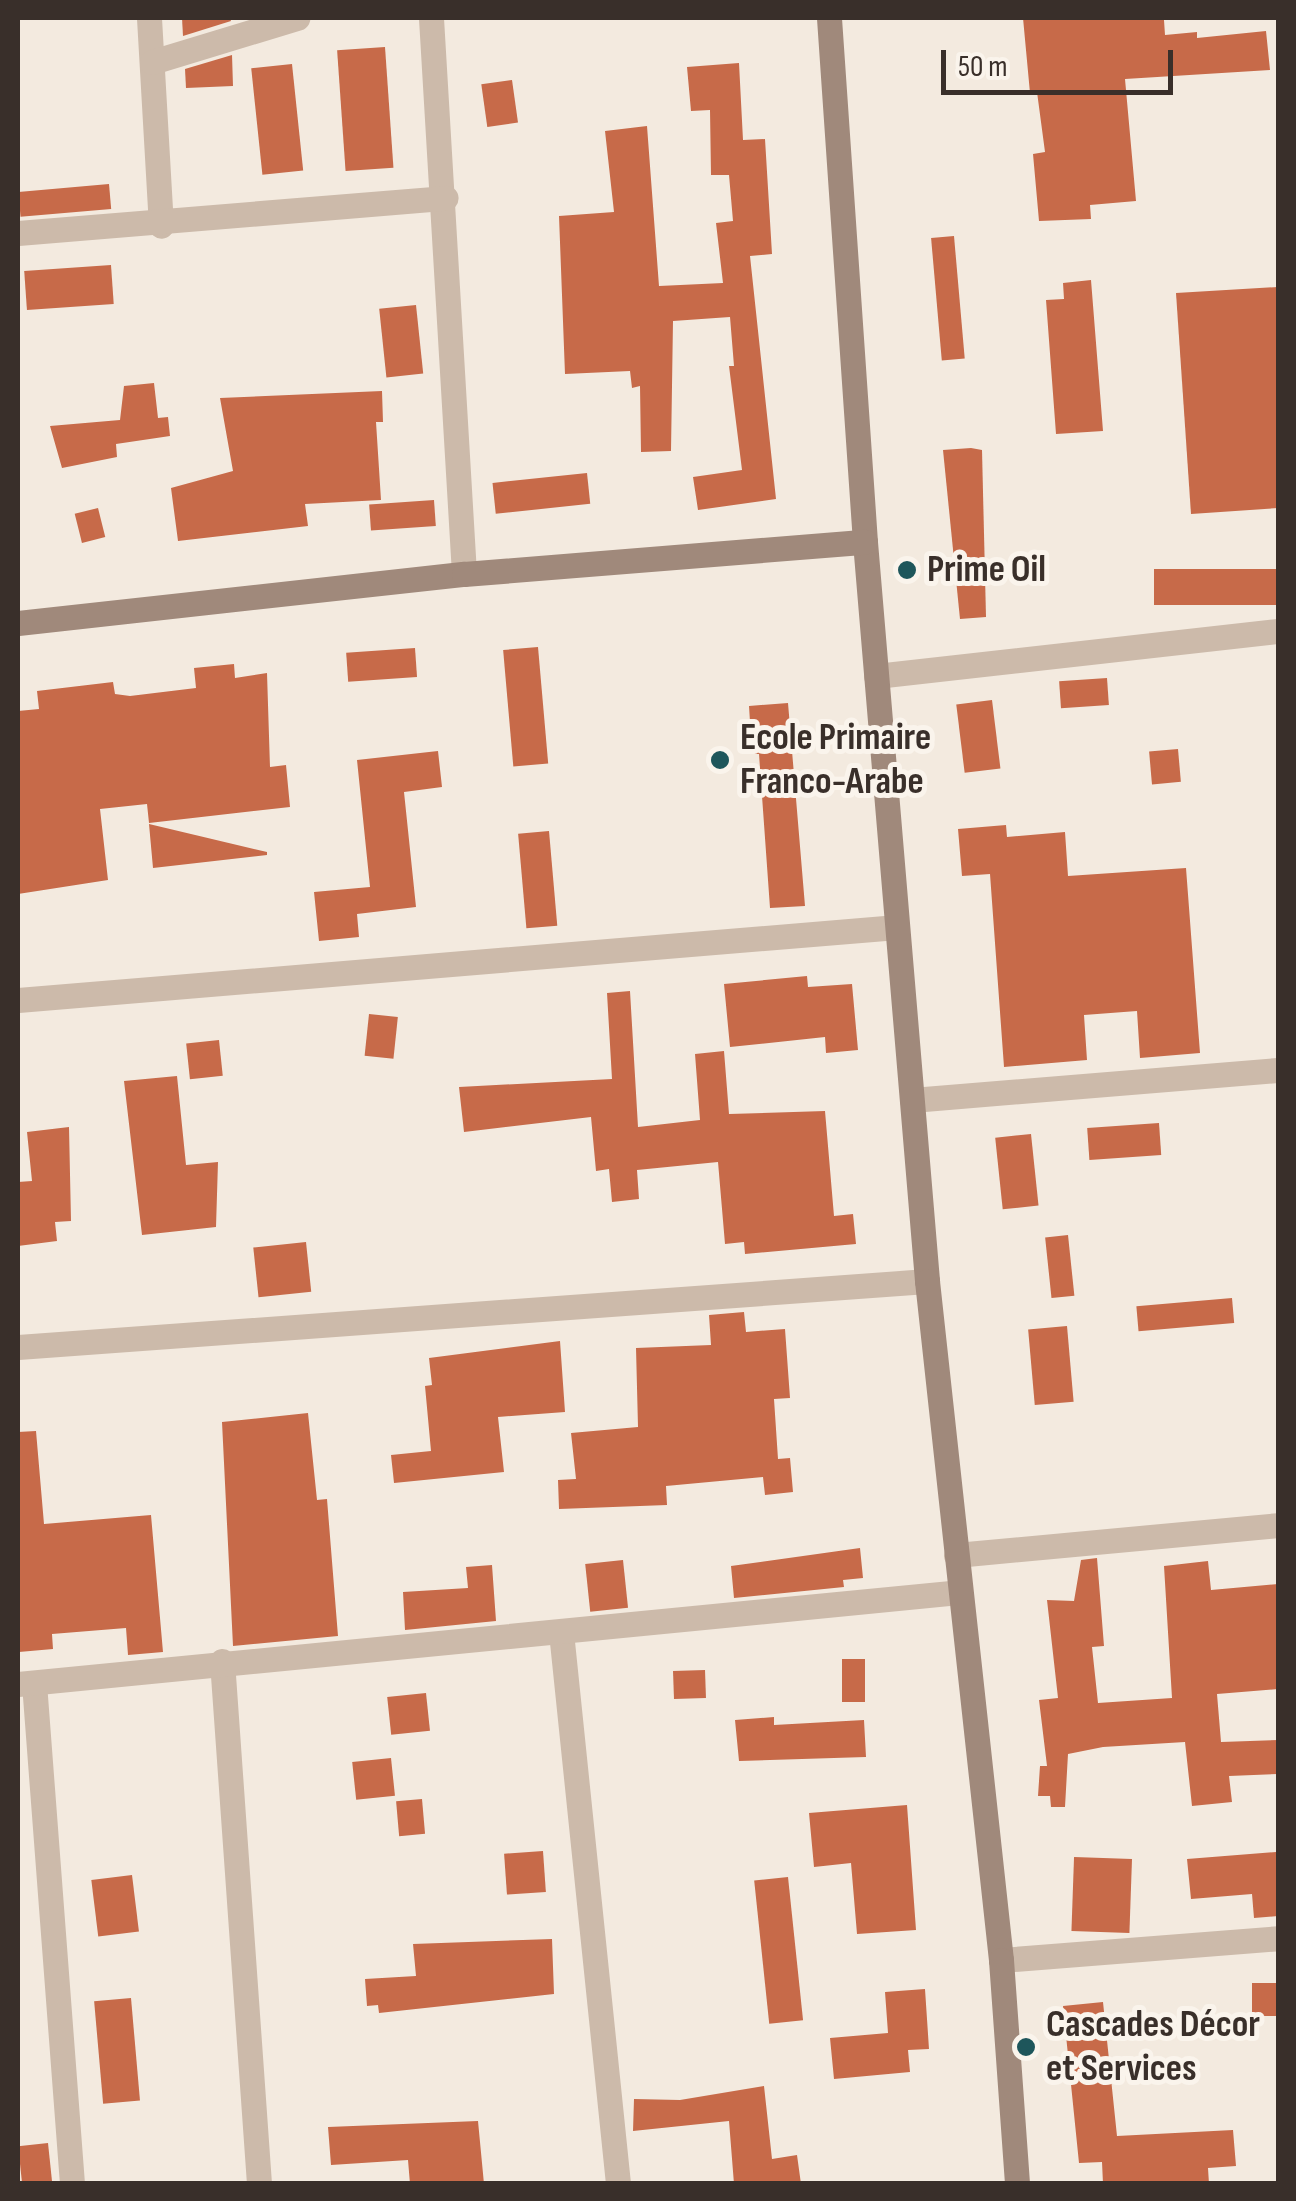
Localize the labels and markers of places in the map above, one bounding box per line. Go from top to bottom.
place label: Prime Oil [927,547,1046,593]
marker: Prime Oil [896,559,918,581]
place label: Ecole Primaire Franco-Arabe [740,715,931,804]
marker: Ecole Primaire Franco-Arabe [709,749,731,771]
place label: Cascades Décor et Services [1046,2002,1260,2092]
marker: Cascades Décor et Services [1015,2036,1037,2058]

